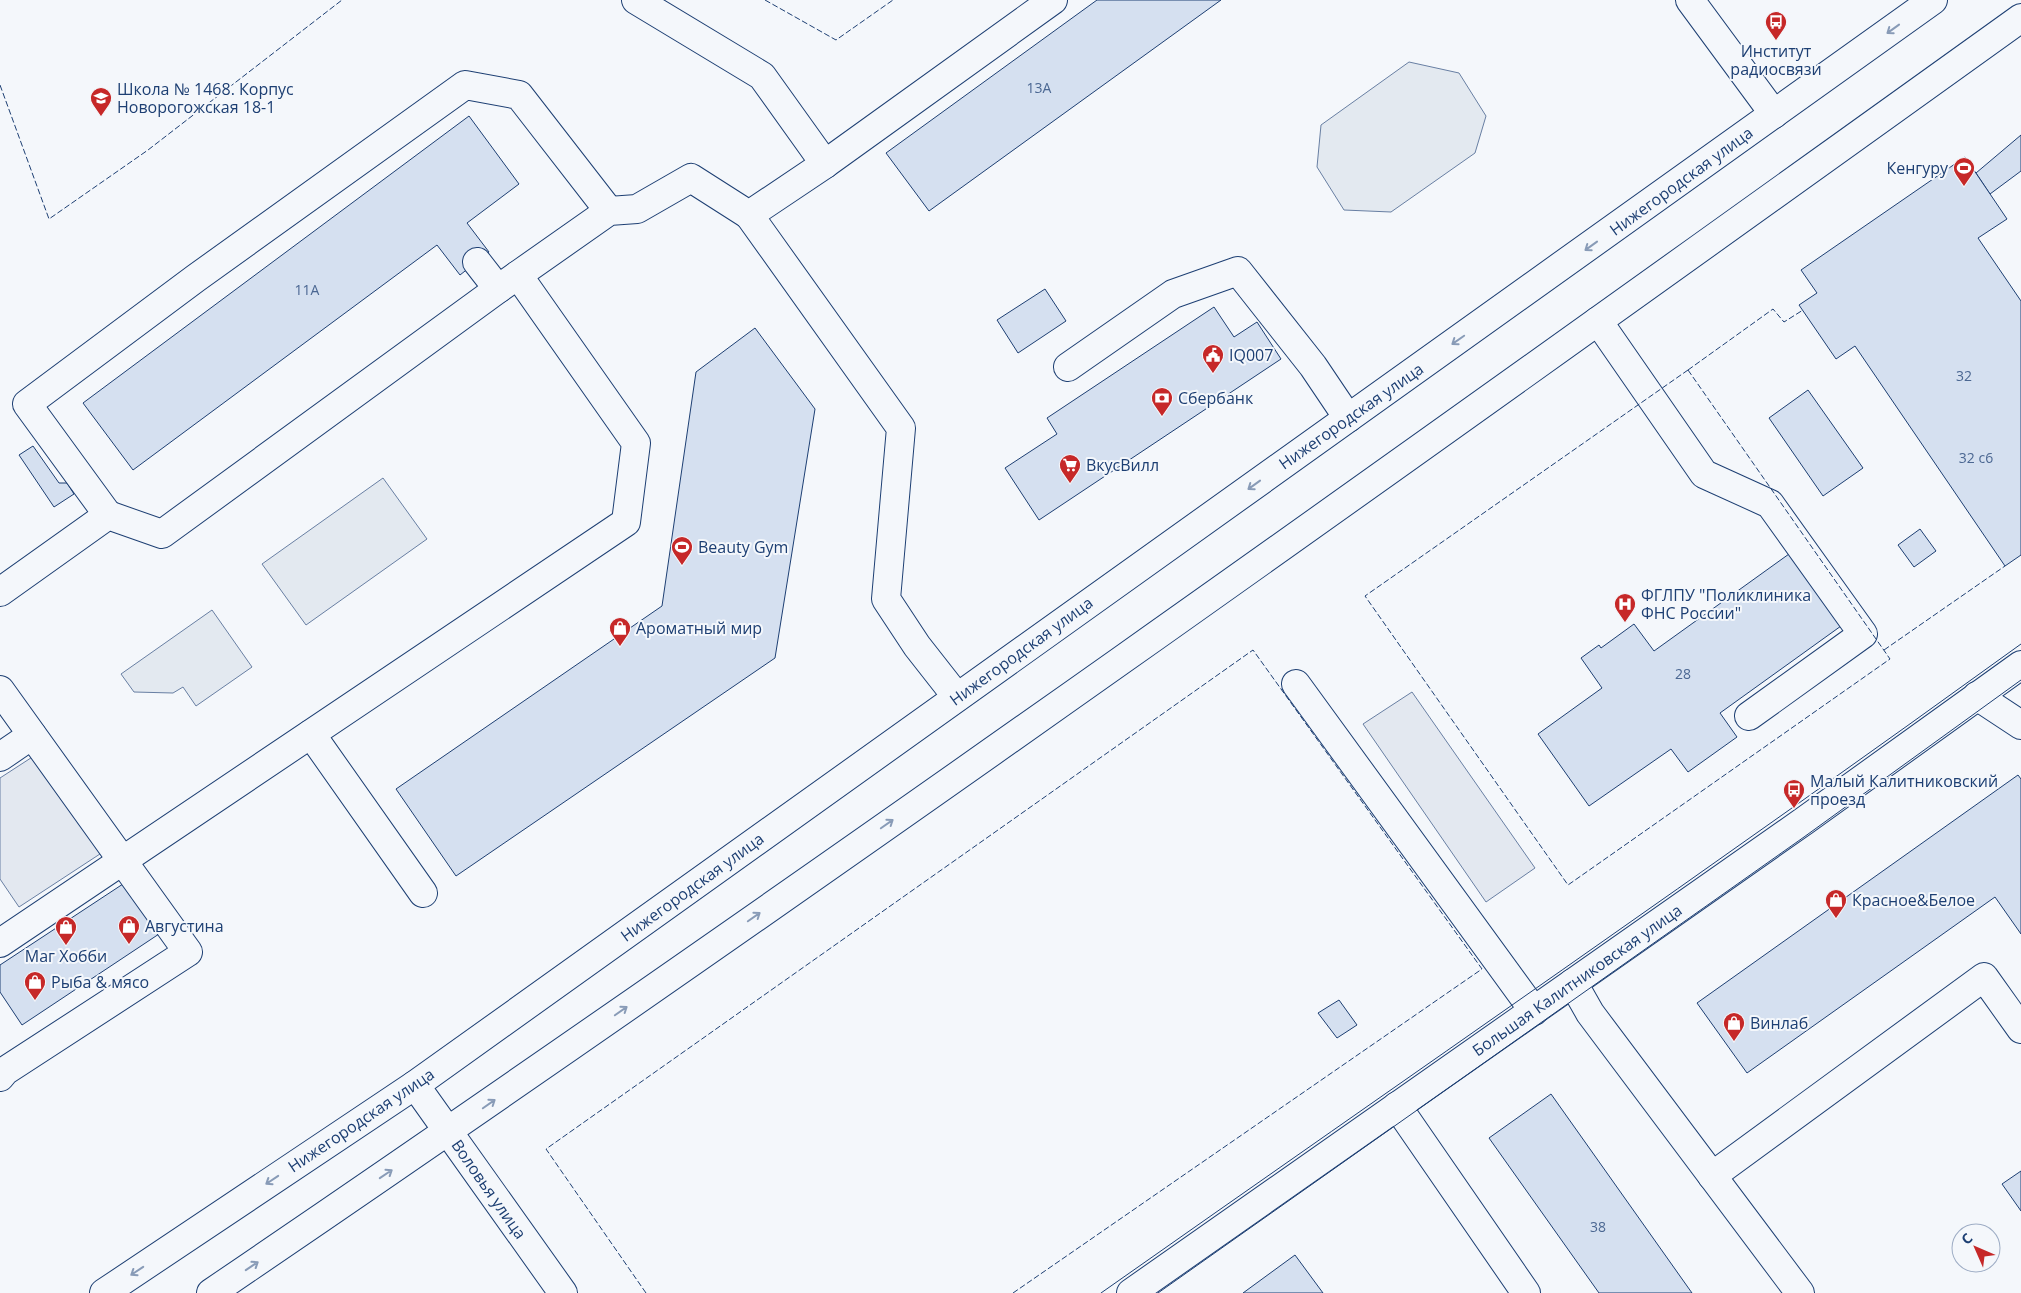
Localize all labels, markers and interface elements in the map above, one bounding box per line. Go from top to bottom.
bus stop icon: Институт радиосвязи [1764,10,1788,41]
one-way arrow [1887,24,1901,34]
place label: Институт радиосвязи [1730,40,1822,80]
place label: Школа № 1468. Корпус Новорогожская 18-1 [117,78,294,118]
house number: 13А [1027,78,1052,97]
school or university icon: Школа № 1468. Корпус Новорогожская 18-1 [89,86,113,117]
street label: Нижегородская улица [1605,122,1757,240]
sports icon: Кенгуру [1952,156,1976,187]
place label: Кенгуру [1886,157,1949,179]
one-way arrow [1584,240,1598,251]
house number: 11А [295,280,320,299]
one-way arrow [1452,335,1466,345]
public building icon: IQ007 [1201,343,1225,374]
place label: IQ007 [1229,344,1273,366]
street label: Нижегородская улица [1274,358,1428,474]
house number: 32 [1956,366,1972,385]
bank icon: Сбербанк [1150,386,1174,417]
place label: Сбербанк [1178,387,1254,409]
house number: 32 с6 [1959,448,1993,467]
supermarket icon: ВкусВилл [1058,453,1082,484]
place label: ВкусВилл [1086,454,1159,476]
one-way arrow [1248,479,1261,490]
sports icon: Beauty Gym [670,535,694,566]
place label: Beauty Gym [698,536,788,558]
place label: ФГЛПУ "Поликлиника ФНС России" [1641,584,1811,624]
street label: Нижегородская улица [945,592,1097,710]
hospital icon: ФГЛПУ "Поликлиника ФНС России" [1613,592,1637,623]
shop icon: Ароматный мир [608,616,632,647]
place label: Ароматный мир [636,617,762,639]
house number: 28 [1675,664,1691,683]
place label: Малый Калитниковский проезд [1810,770,1998,810]
bus stop icon: Малый Калитниковский проезд [1782,778,1806,809]
one-way arrow [880,819,894,829]
street label: Нижегородская улица [616,828,768,946]
shop icon: Красное&Белое [1824,888,1848,919]
place label: Красное&Белое [1852,889,1975,911]
street label: Большая Калитниковская улица [1468,899,1686,1061]
one-way arrow [747,912,761,922]
shop icon: Августина [117,914,141,945]
shop icon: Маг Хобби [54,915,78,946]
place label: Августина [145,915,224,937]
place label: Маг Хобби [25,945,107,967]
shop icon: Рыба & мясо [23,970,47,1001]
place label: Рыба & мясо [51,971,149,993]
one-way arrow [614,1006,628,1016]
shop icon: Винлаб [1722,1011,1746,1042]
place label: Винлаб [1750,1012,1808,1034]
street label: Нижегородская улица [284,1063,438,1177]
one-way arrow [481,1099,495,1109]
street label: Воловья улица [447,1135,531,1243]
one-way arrow [379,1169,393,1179]
one-way arrow [266,1175,280,1185]
house number: 38 [1590,1217,1606,1236]
north arrow [1951,1223,2001,1273]
text: С [1957,1229,1976,1248]
one-way arrow [244,1260,258,1270]
one-way arrow [130,1265,144,1276]

